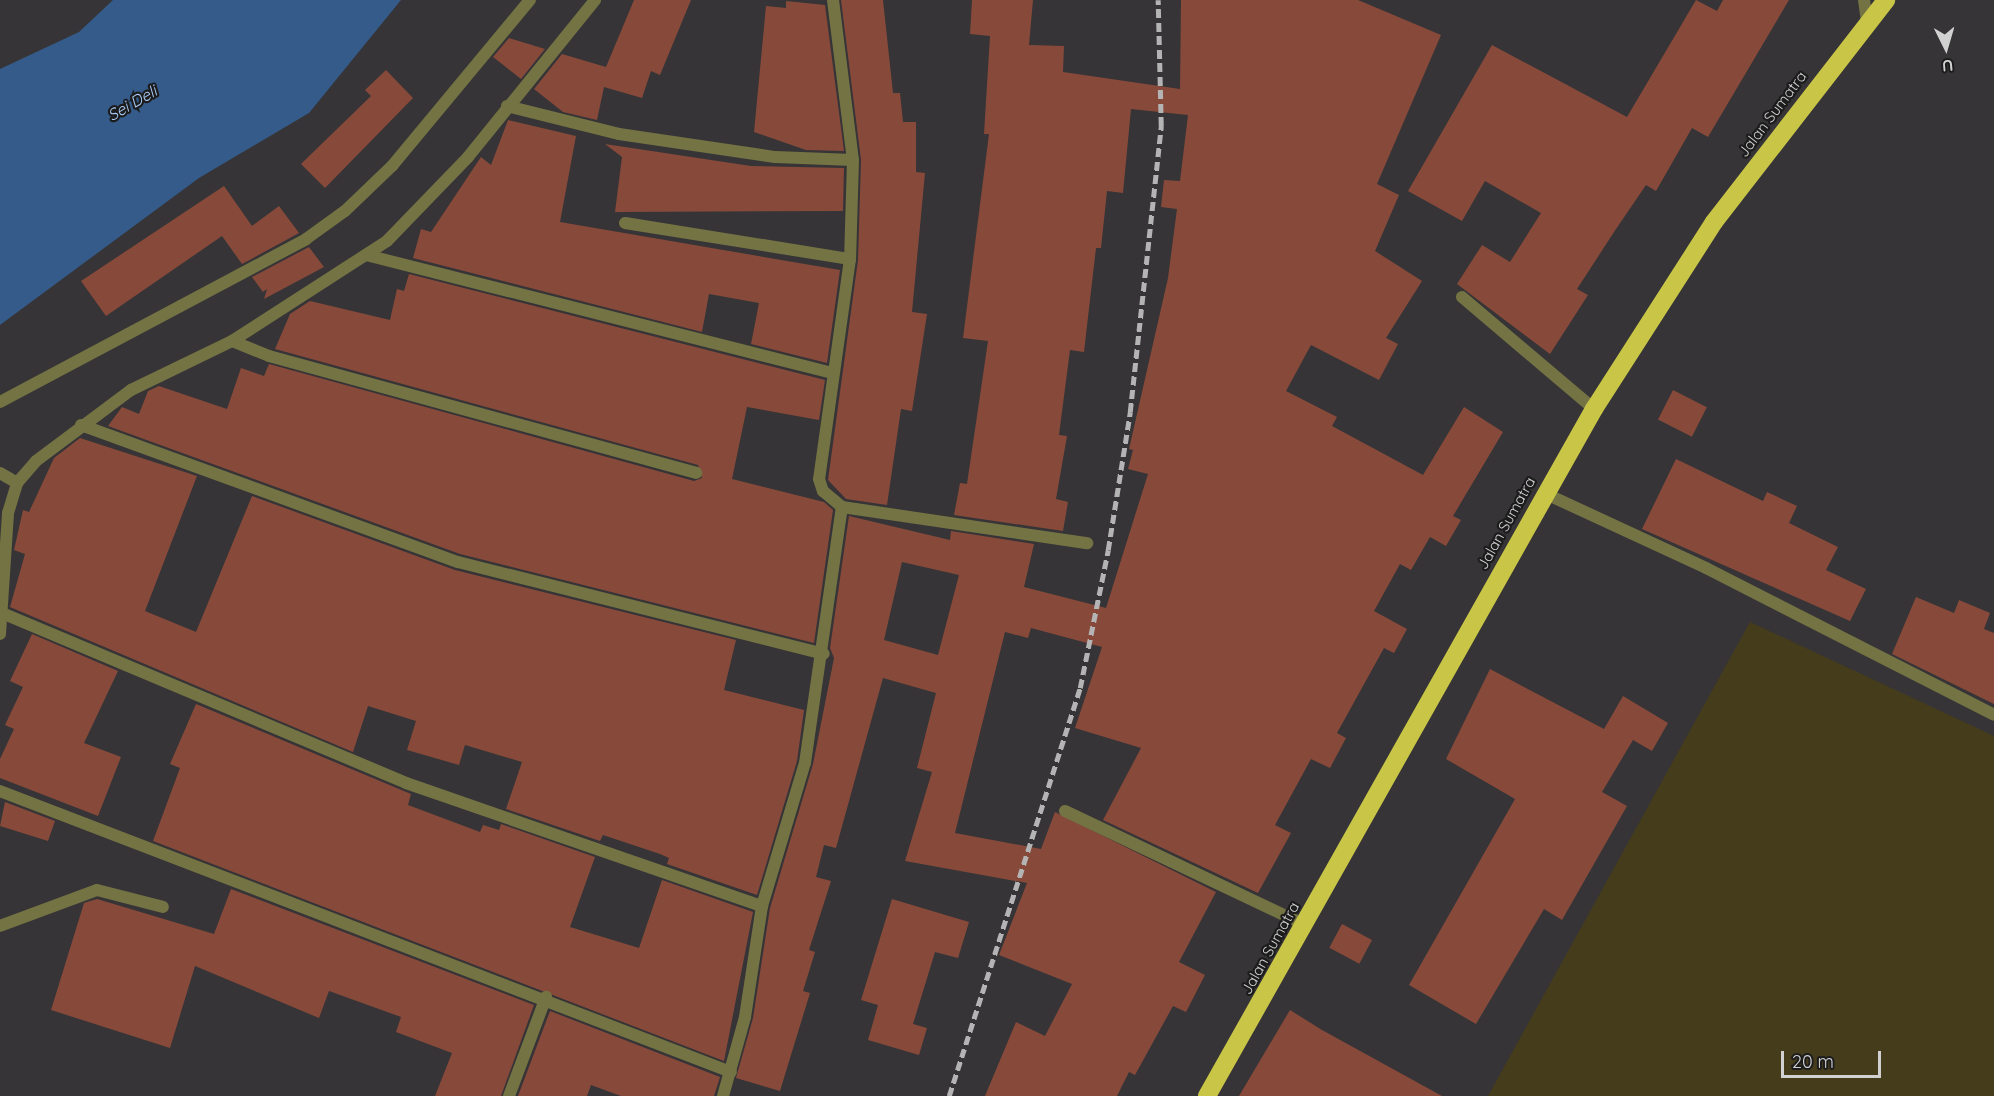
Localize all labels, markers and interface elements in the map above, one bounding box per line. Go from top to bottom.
north arrow [1916,18,1976,78]
text: U [1941,55,1954,76]
street label: Jalan Sumatra [1734,68,1810,160]
water label: Sei Deli [104,81,160,125]
street label: Jalan Sumatra [1473,474,1539,572]
street label: Jalan Sumatra [1237,899,1303,997]
scale bar [1784,1039,1884,1077]
text: 20 m [1792,1050,1834,1073]

